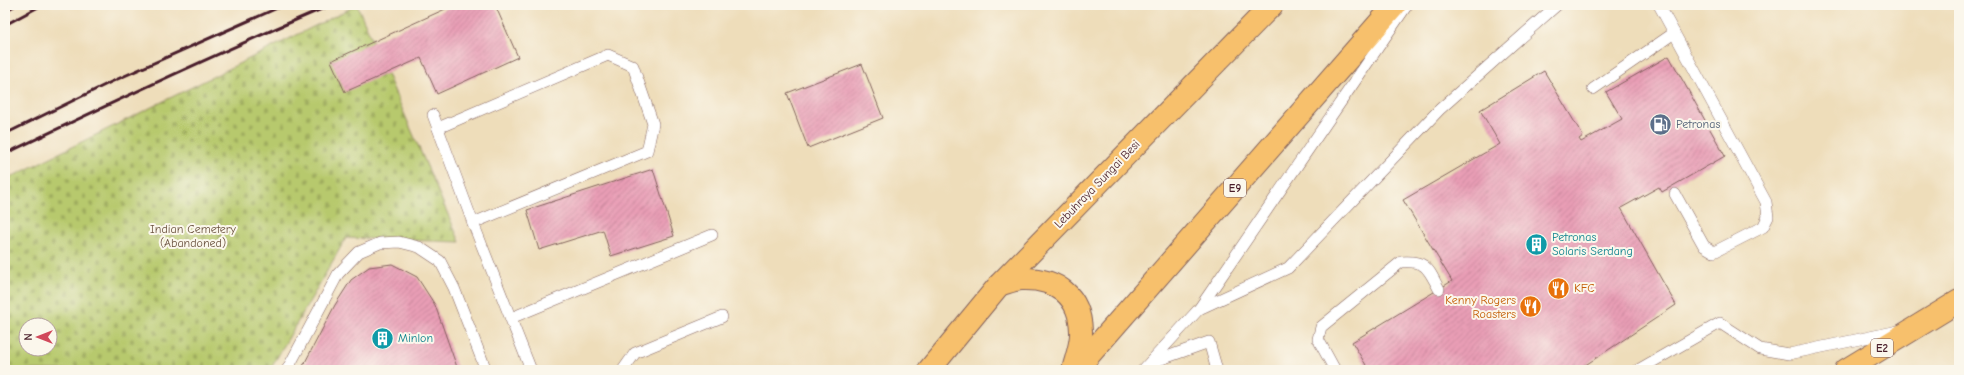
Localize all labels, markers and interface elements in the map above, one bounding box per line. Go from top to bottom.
fuel station icon: Petronas [1648,111,1674,137]
place label: Petronas [1676,117,1720,131]
street label: Lebuhraya Sungai Besi [1051,137,1143,231]
road number: E9 [1224,179,1246,197]
park label: Indian Cemetery (Abandoned) [150,222,237,250]
place label: Petronas Solaris Serdang [1552,230,1633,258]
building icon: Petronas Solaris Serdang [1523,231,1549,257]
restaurant icon: KFC [1546,275,1572,301]
place label: KFC [1574,281,1595,295]
place label: Kenny Rogers Roasters [1445,293,1516,321]
restaurant icon: Kenny Rogers Roasters [1518,294,1544,320]
north arrow [18,317,58,357]
building icon: Minlon [369,325,395,351]
place label: Minlon [398,331,433,345]
text: N [22,333,35,341]
road number: E2 [1871,339,1893,357]

